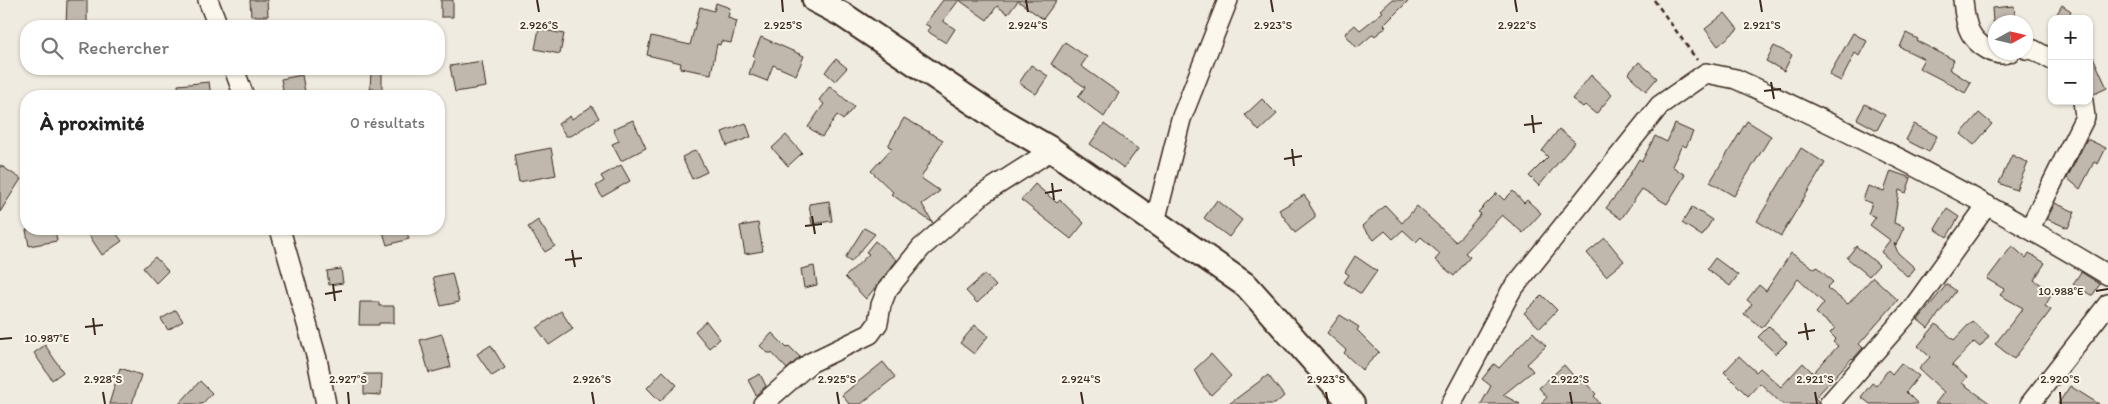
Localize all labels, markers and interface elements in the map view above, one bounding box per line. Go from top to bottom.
north arrow [1988,15,2033,60]
map controls [2048,15,2093,105]
button: + [2048,15,2093,60]
text: 2.926°S [520,18,558,32]
text: 2.925°S [764,18,802,32]
text: 2.924°S [1008,18,1048,32]
text: 2.923°S [1254,18,1293,32]
text: 2.922°S [1498,18,1536,32]
text: 2.921°S [1743,18,1781,32]
search box [20,20,445,75]
icon: search [38,34,66,62]
text: Rechercher [78,36,169,59]
button: − [2048,60,2093,105]
text: À proximité [40,110,145,135]
text: 0 résultats [350,113,425,132]
text: 10.988°E [2038,284,2084,298]
text: 10.987°E [25,331,70,345]
text: 2.928°S [84,372,123,386]
text: 2.927°S [329,372,367,386]
text: 2.926°S [573,372,611,386]
text: 2.925°S [818,372,856,386]
text: 2.924°S [1061,372,1101,386]
text: 2.923°S [1307,372,1346,386]
text: 2.922°S [1551,372,1589,386]
text: 2.921°S [1796,372,1834,386]
text: 2.920°S [2040,372,2080,386]

